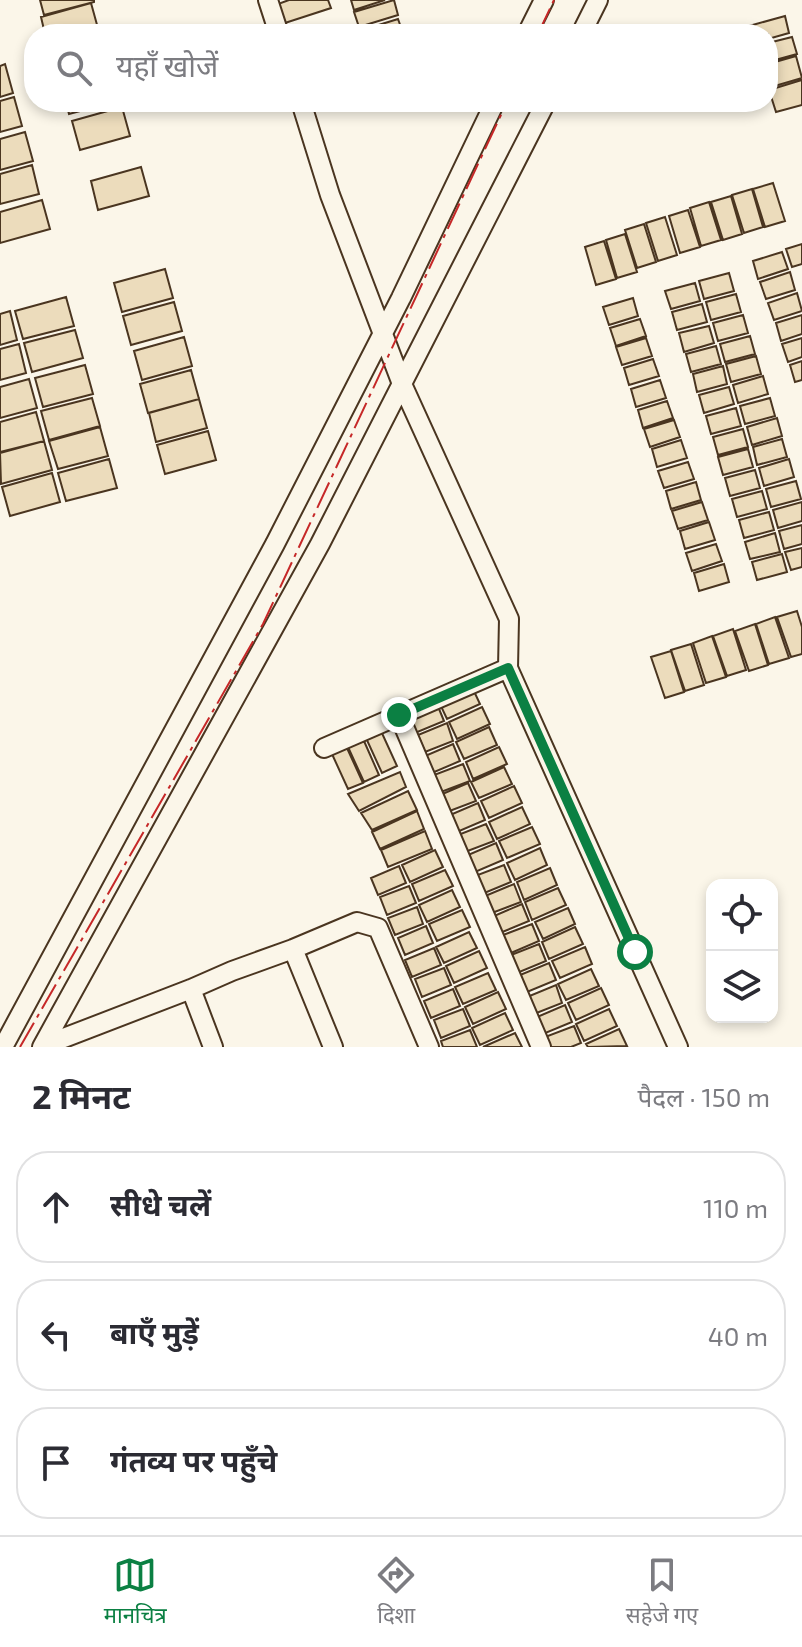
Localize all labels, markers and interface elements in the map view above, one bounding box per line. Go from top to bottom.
search box [24,24,778,112]
icon: search [52,46,96,90]
text: यहाँ खोजें [116,47,218,83]
route end [381,697,417,733]
map controls [706,879,778,1023]
button: locate [706,879,778,951]
route start [617,934,653,970]
button: layers [706,951,778,1023]
text: 2 मिनट [32,1075,130,1116]
text: पैदल · 150 m [638,1081,770,1112]
icon: ahead [34,1185,78,1229]
text: सीधे चलें [110,1186,211,1222]
text: 110 m [703,1192,768,1223]
icon: left [34,1313,78,1357]
text: बाएँ मुड़ें [110,1314,199,1350]
text: 40 m [708,1320,768,1351]
icon: arrive [34,1441,78,1485]
text: गंतव्य पर पहुँचे [110,1442,277,1478]
tab: मानचित्र [104,1553,167,1632]
tab: दिशा [374,1553,418,1632]
tab: सहेजे गए [626,1553,698,1632]

